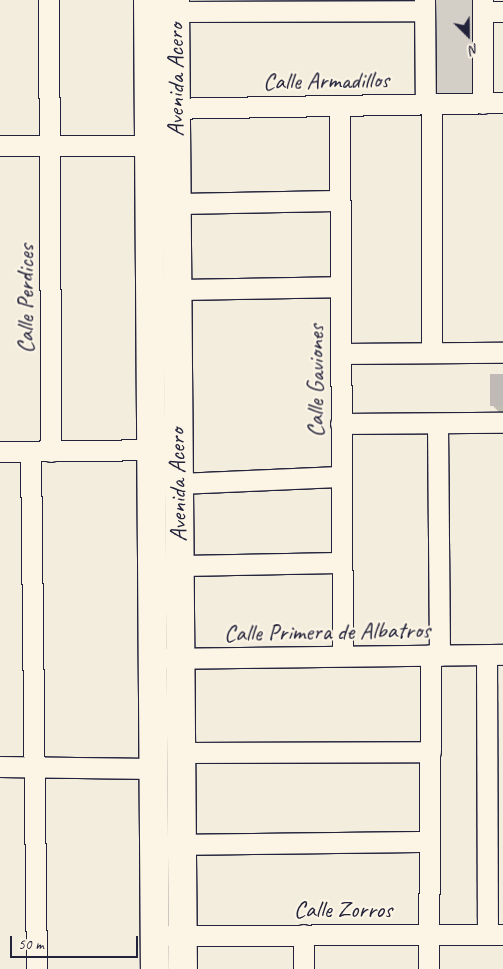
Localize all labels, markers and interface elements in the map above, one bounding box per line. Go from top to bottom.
north arrow [443,10,493,60]
street label: Avenida Acero [162,23,190,137]
text: N [467,40,481,59]
street label: Calle Armadillos [262,65,390,97]
street label: Calle Perdices [12,244,40,354]
street label: Calle Gaviones [302,325,330,437]
street label: Avenida Acero [163,428,193,542]
street label: Calle Primera de Albatros [223,616,431,648]
street label: Calle Zorros [294,896,392,924]
scale bar [12,926,140,958]
text: 50 m [18,935,44,954]

